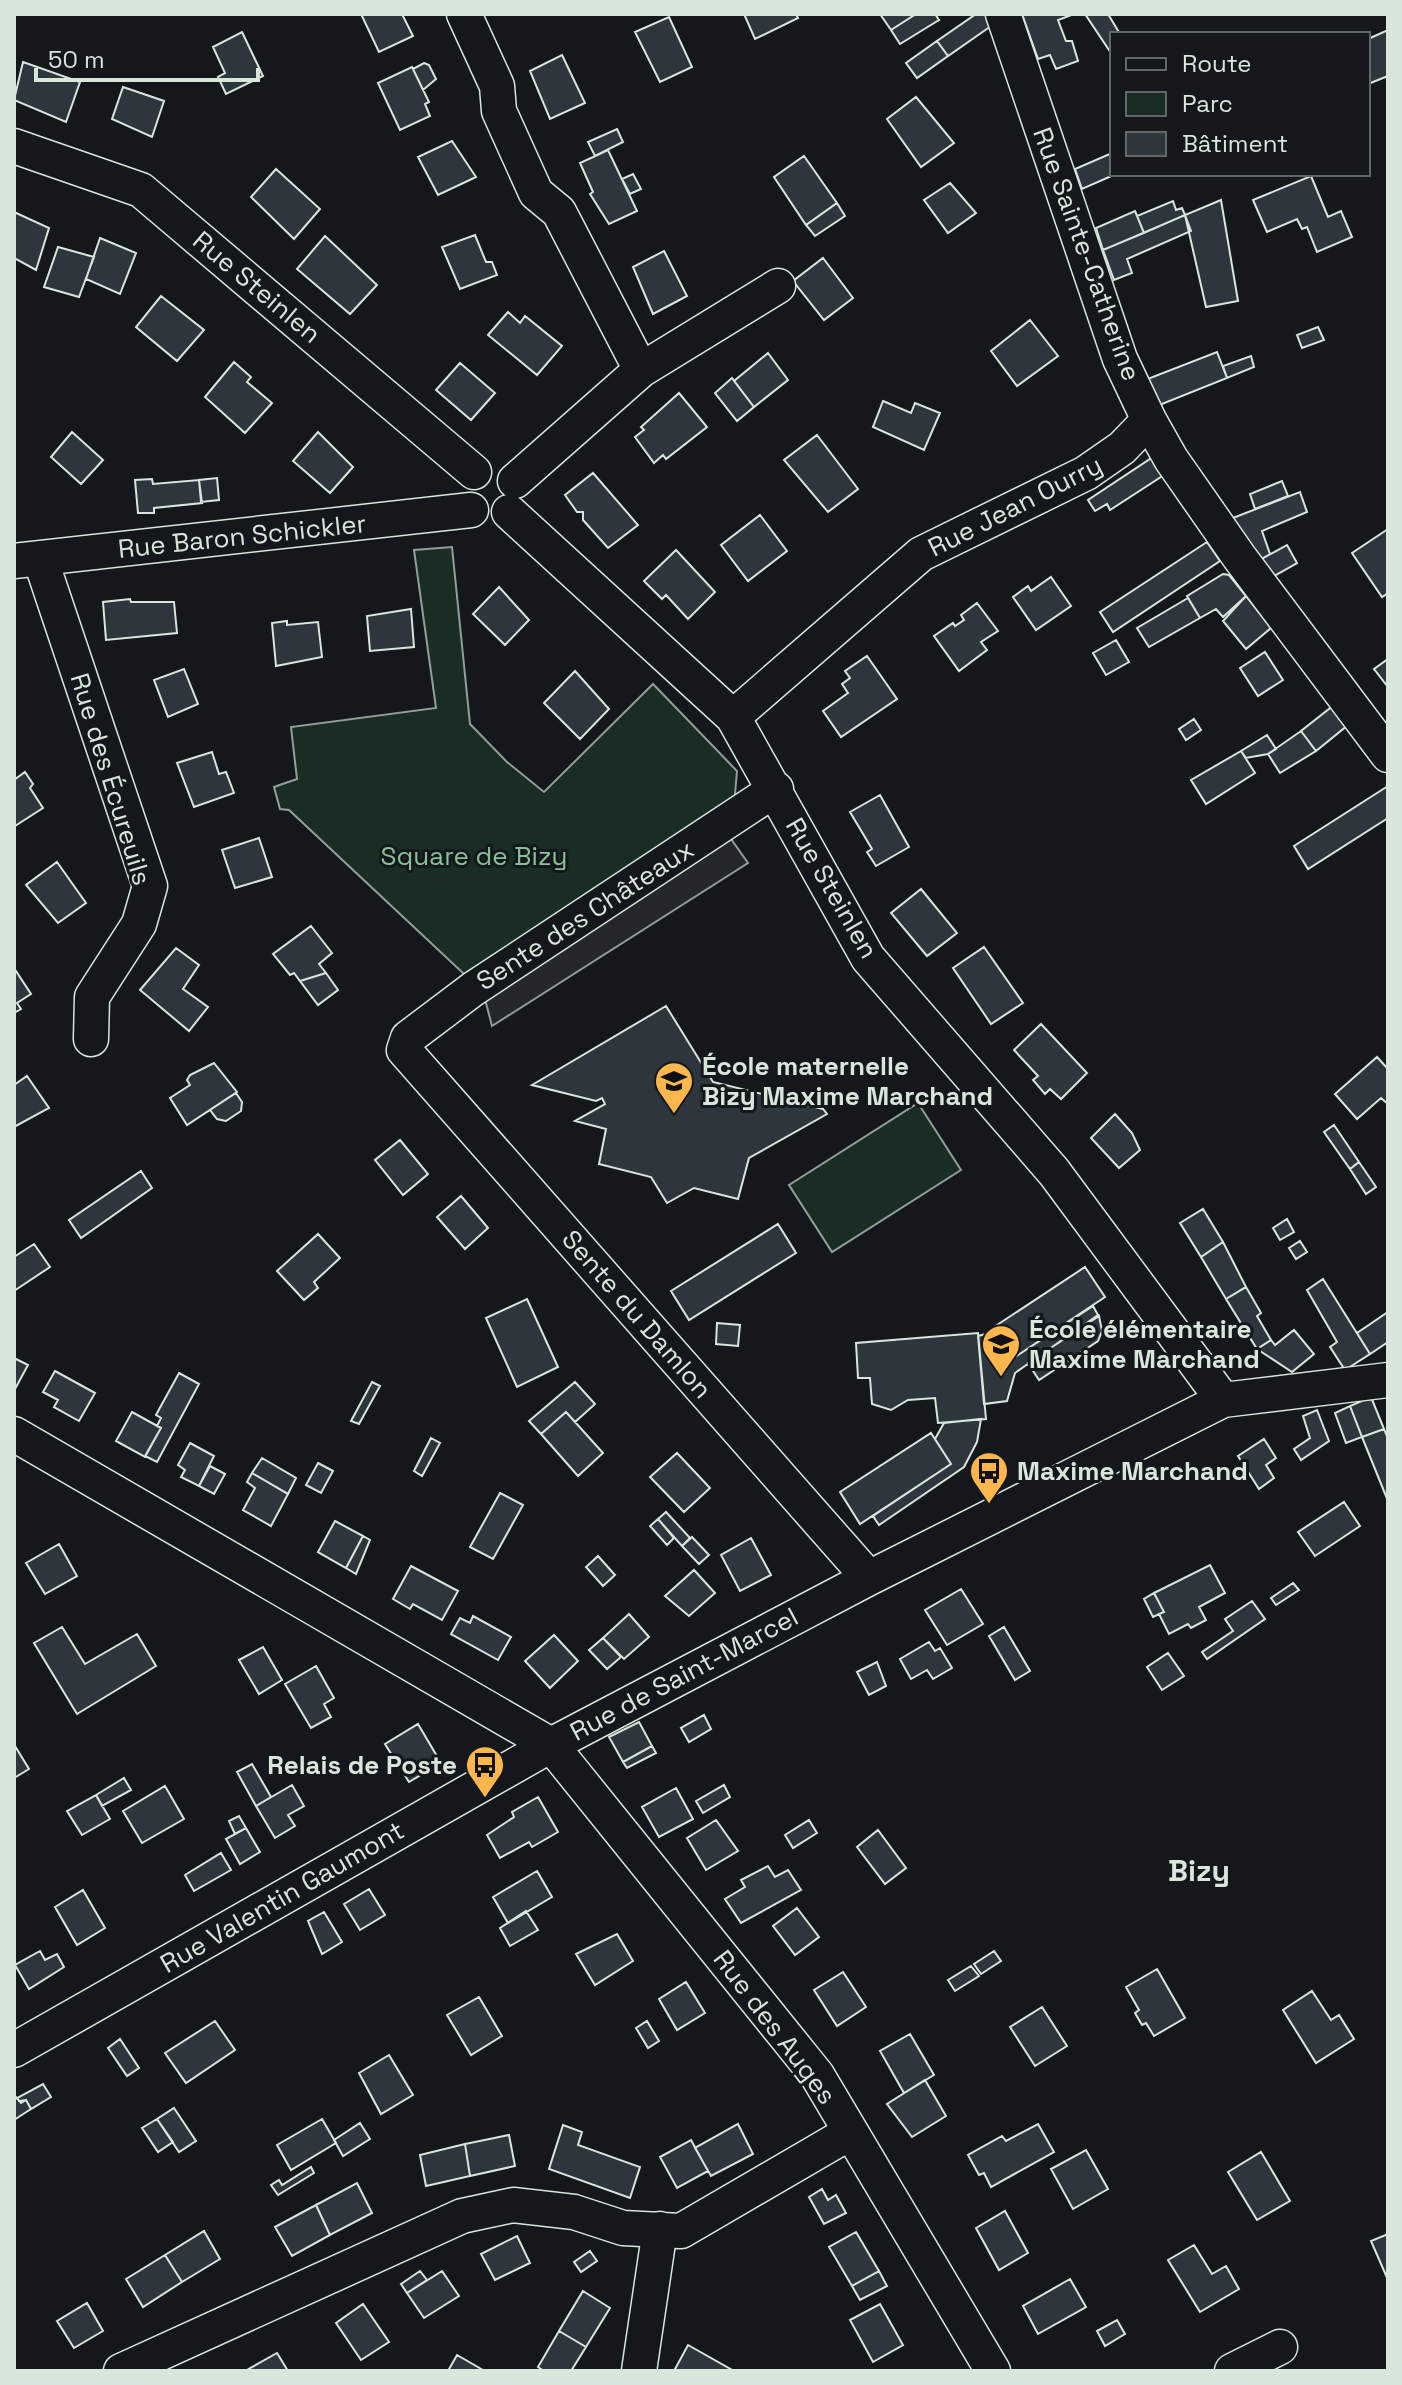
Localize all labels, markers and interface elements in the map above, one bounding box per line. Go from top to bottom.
scale bar [36,32,258,82]
legend [1110,32,1370,176]
text: 50 m [48,44,105,75]
text: Route [1182,48,1251,79]
text: Parc [1182,88,1233,119]
street label: Rue Sainte-Catherine [1025,122,1149,386]
text: Bâtiment [1182,128,1288,159]
street label: Rue Steinlen [186,223,328,351]
street label: Rue Jean Ourry [922,448,1108,564]
street label: Rue Baron Schickler [116,506,368,566]
street label: Rue des Écureuils [63,669,159,889]
street label: Rue Steinlen [778,811,886,965]
street label: Sente des Châteaux [470,832,700,998]
park label: Square de Bizy [381,839,567,873]
place label: École maternelle Bizy Maxime Marchand [702,1049,993,1113]
school or university icon: École maternelle Bizy Maxime Marchand [653,1060,695,1115]
street label: Sente du Damlon [554,1223,720,1405]
place label: École élémentaire Maxime Marchand [1029,1312,1260,1376]
school or university icon: École élémentaire Maxime Marchand [980,1323,1022,1378]
bus stop icon: Maxime Marchand [968,1450,1010,1505]
place label: Maxime Marchand [1017,1454,1248,1488]
street label: Rue de Saint-Marcel [564,1599,804,1749]
bus stop icon: Relais de Poste [464,1744,506,1799]
place label: Relais de Poste [267,1748,457,1782]
street label: Rue Valentin Gaumont [154,1813,410,1981]
district label: Bizy [1168,1851,1230,1890]
street label: Rue des Auges [706,1943,844,2111]

